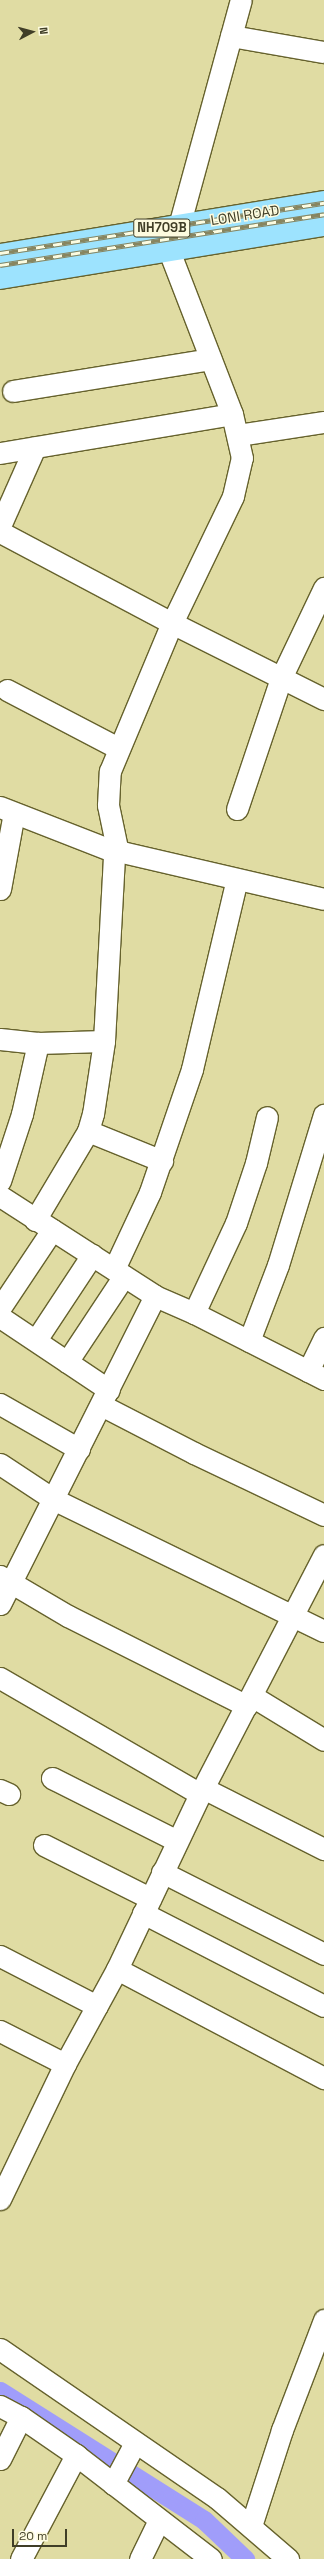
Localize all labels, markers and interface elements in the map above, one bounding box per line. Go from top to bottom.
north arrow [12,12,52,52]
text: N [37,26,51,35]
street label: LONI ROAD [210,201,280,229]
road number: NH709B [133,217,191,239]
scale bar [14,2521,69,2547]
text: 20 m [19,2528,47,2544]

